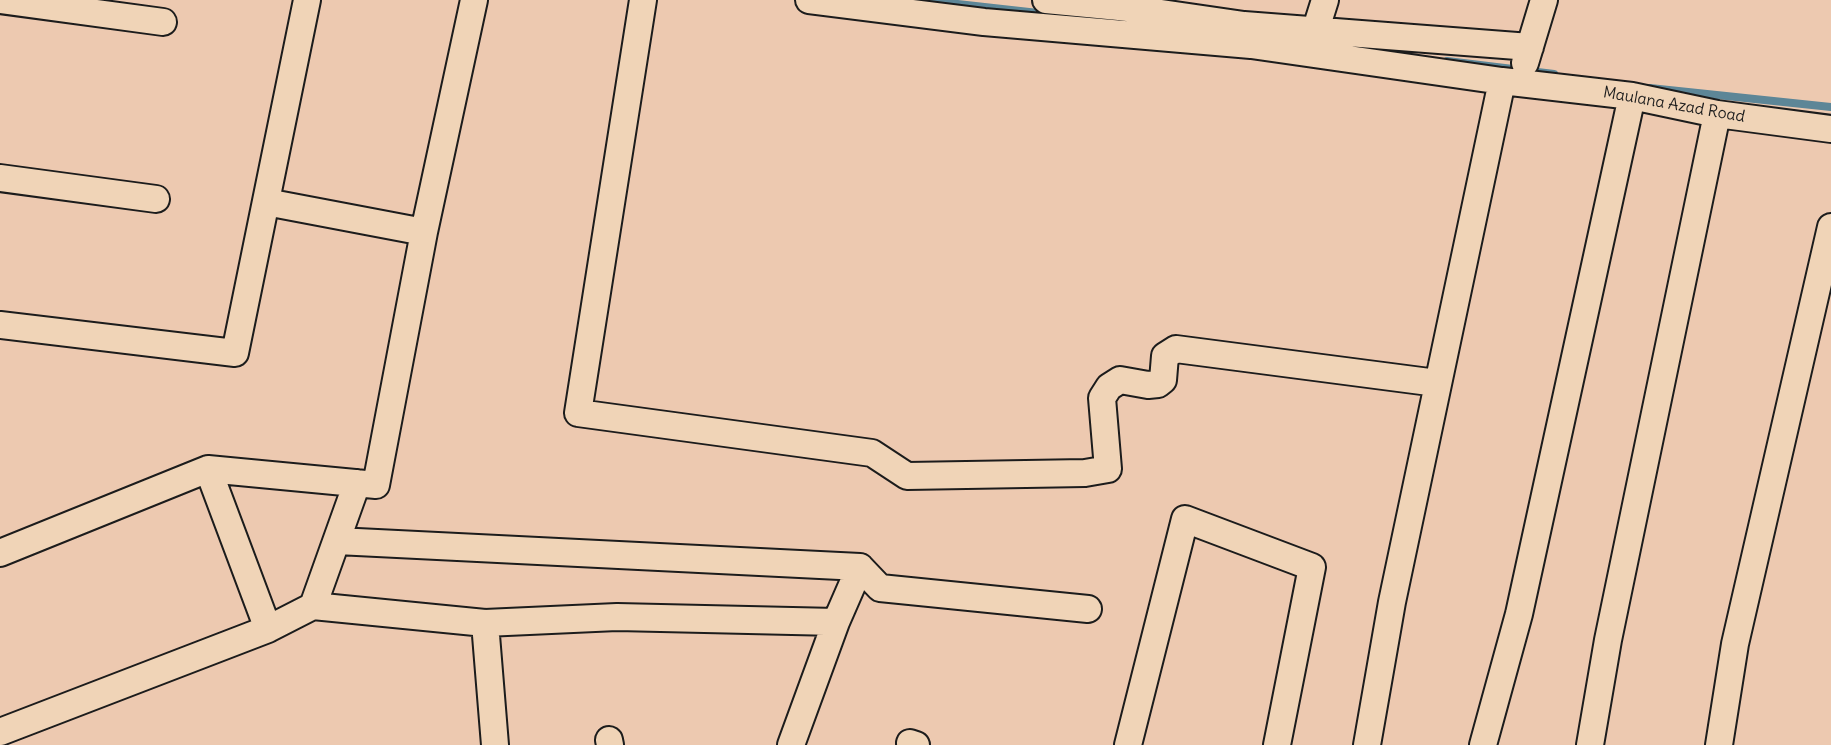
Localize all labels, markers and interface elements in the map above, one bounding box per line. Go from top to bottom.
street label: Maulana Azad Road [1602,83,1746,127]

